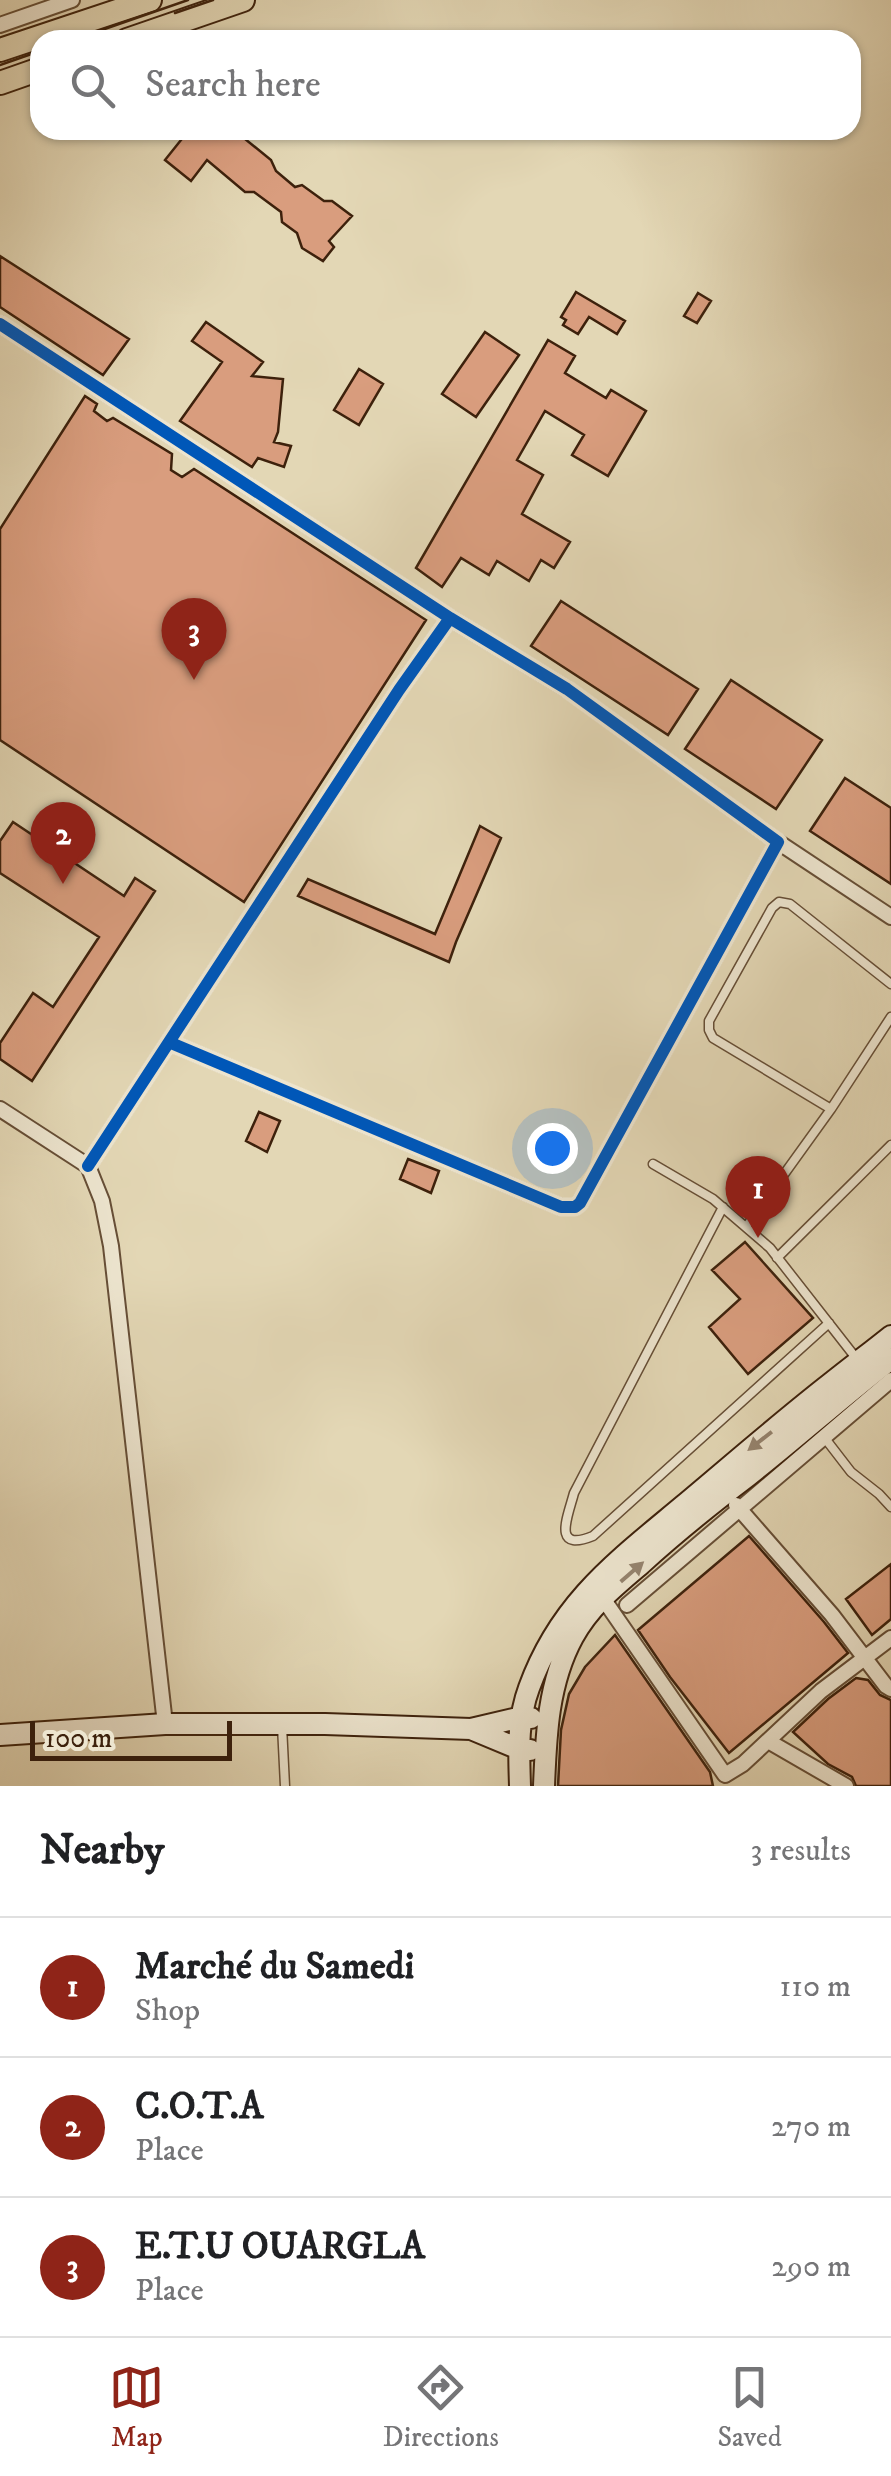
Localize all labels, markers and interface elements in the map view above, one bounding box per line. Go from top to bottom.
search box [30,30,861,140]
icon: search [65,58,120,113]
text: Search here [145,61,321,109]
pin: 3 [162,598,226,680]
pin: 2 [30,802,96,884]
your location [527,1123,578,1174]
pin: 1 [726,1156,790,1238]
one-way arrow [747,1430,773,1450]
one-way arrow [619,1561,644,1583]
scale bar [30,1716,232,1760]
text: 100 m [45,1721,112,1756]
text: Nearby [40,1825,164,1877]
text: 3 results [750,1831,851,1871]
text: Marché du Samedi [135,1943,414,1991]
text: 1 [67,1967,78,2007]
text: 110 m [779,1967,851,2007]
text: Shop [135,1991,200,2031]
text: C.O.T.A [135,2083,264,2131]
text: 2 [65,2107,80,2147]
text: 270 m [771,2107,851,2147]
text: Place [135,2131,204,2171]
text: E.T.U OUARGLA [135,2223,425,2271]
text: 3 [67,2247,78,2287]
text: 290 m [771,2247,851,2287]
text: Place [135,2271,204,2311]
tab: Map [109,2360,164,2455]
tab: Directions [383,2360,499,2455]
tab: Saved [717,2360,782,2455]

